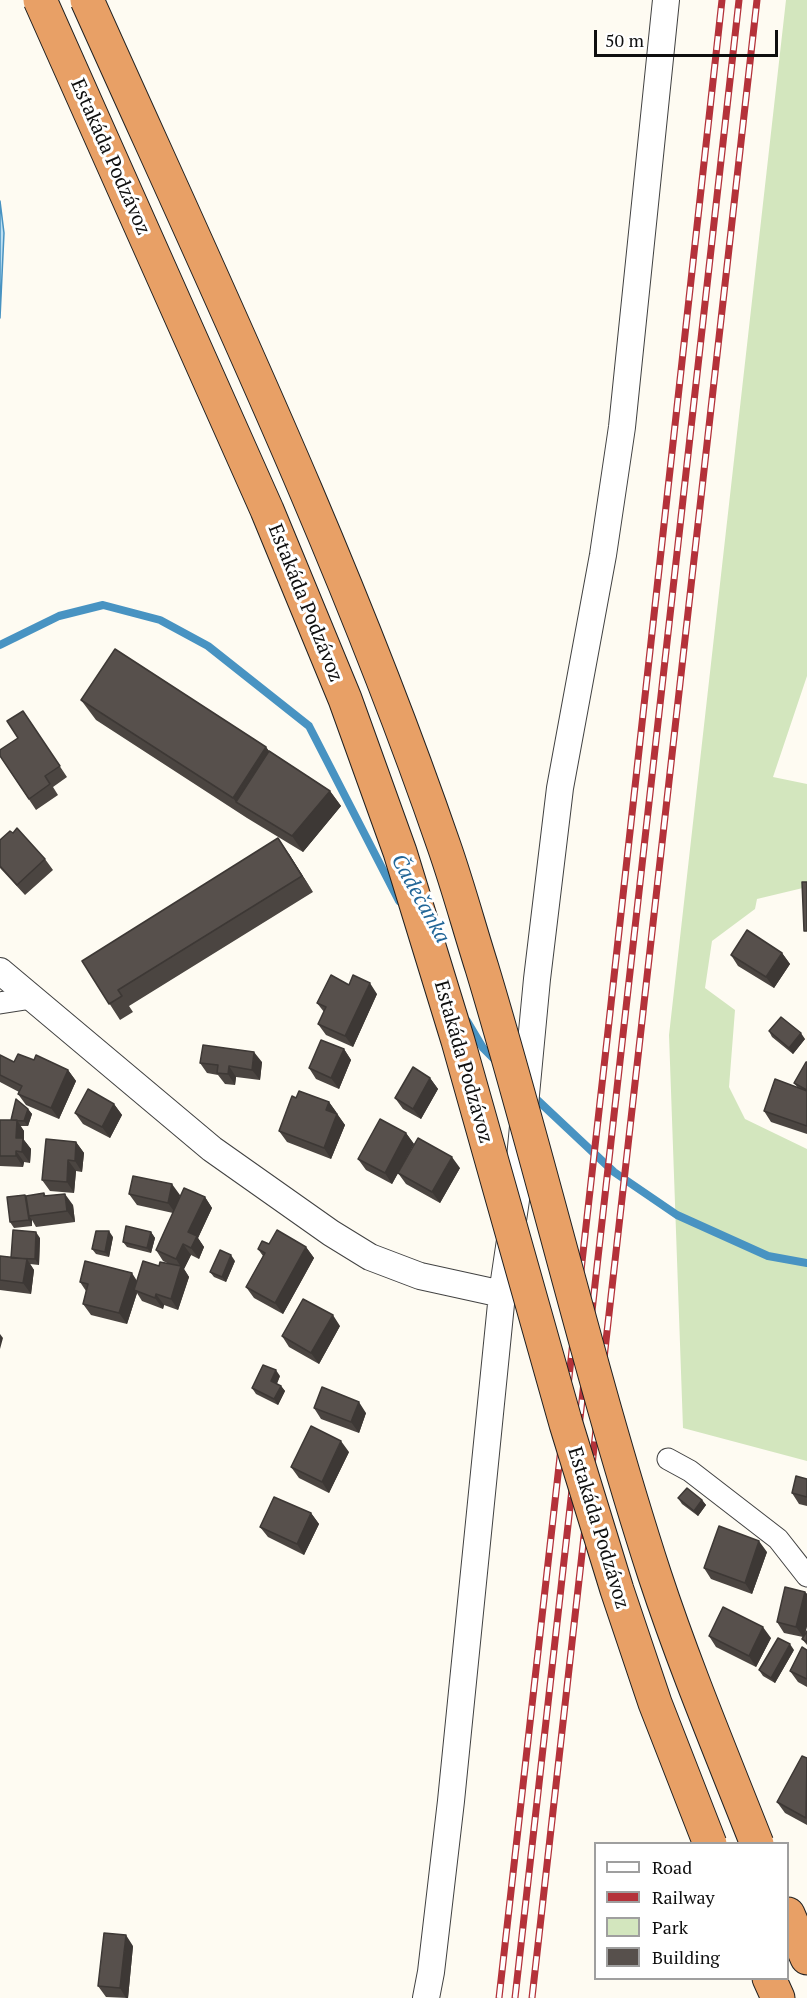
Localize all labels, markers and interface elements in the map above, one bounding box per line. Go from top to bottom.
scale bar [597,18,782,56]
text: 50 m [605,28,644,52]
street label: Estakáda Podzávoz [65,75,155,239]
street label: Estakáda Podzávoz [262,521,348,685]
water label: Čadečanka [385,850,455,948]
street label: Estakáda Podzávoz [428,978,498,1146]
street label: Estakáda Podzávoz [562,1444,634,1612]
legend [594,1842,789,1980]
text: Road [652,1855,692,1879]
text: Railway [652,1885,715,1909]
text: Park [652,1915,688,1939]
text: Building [652,1945,720,1969]

